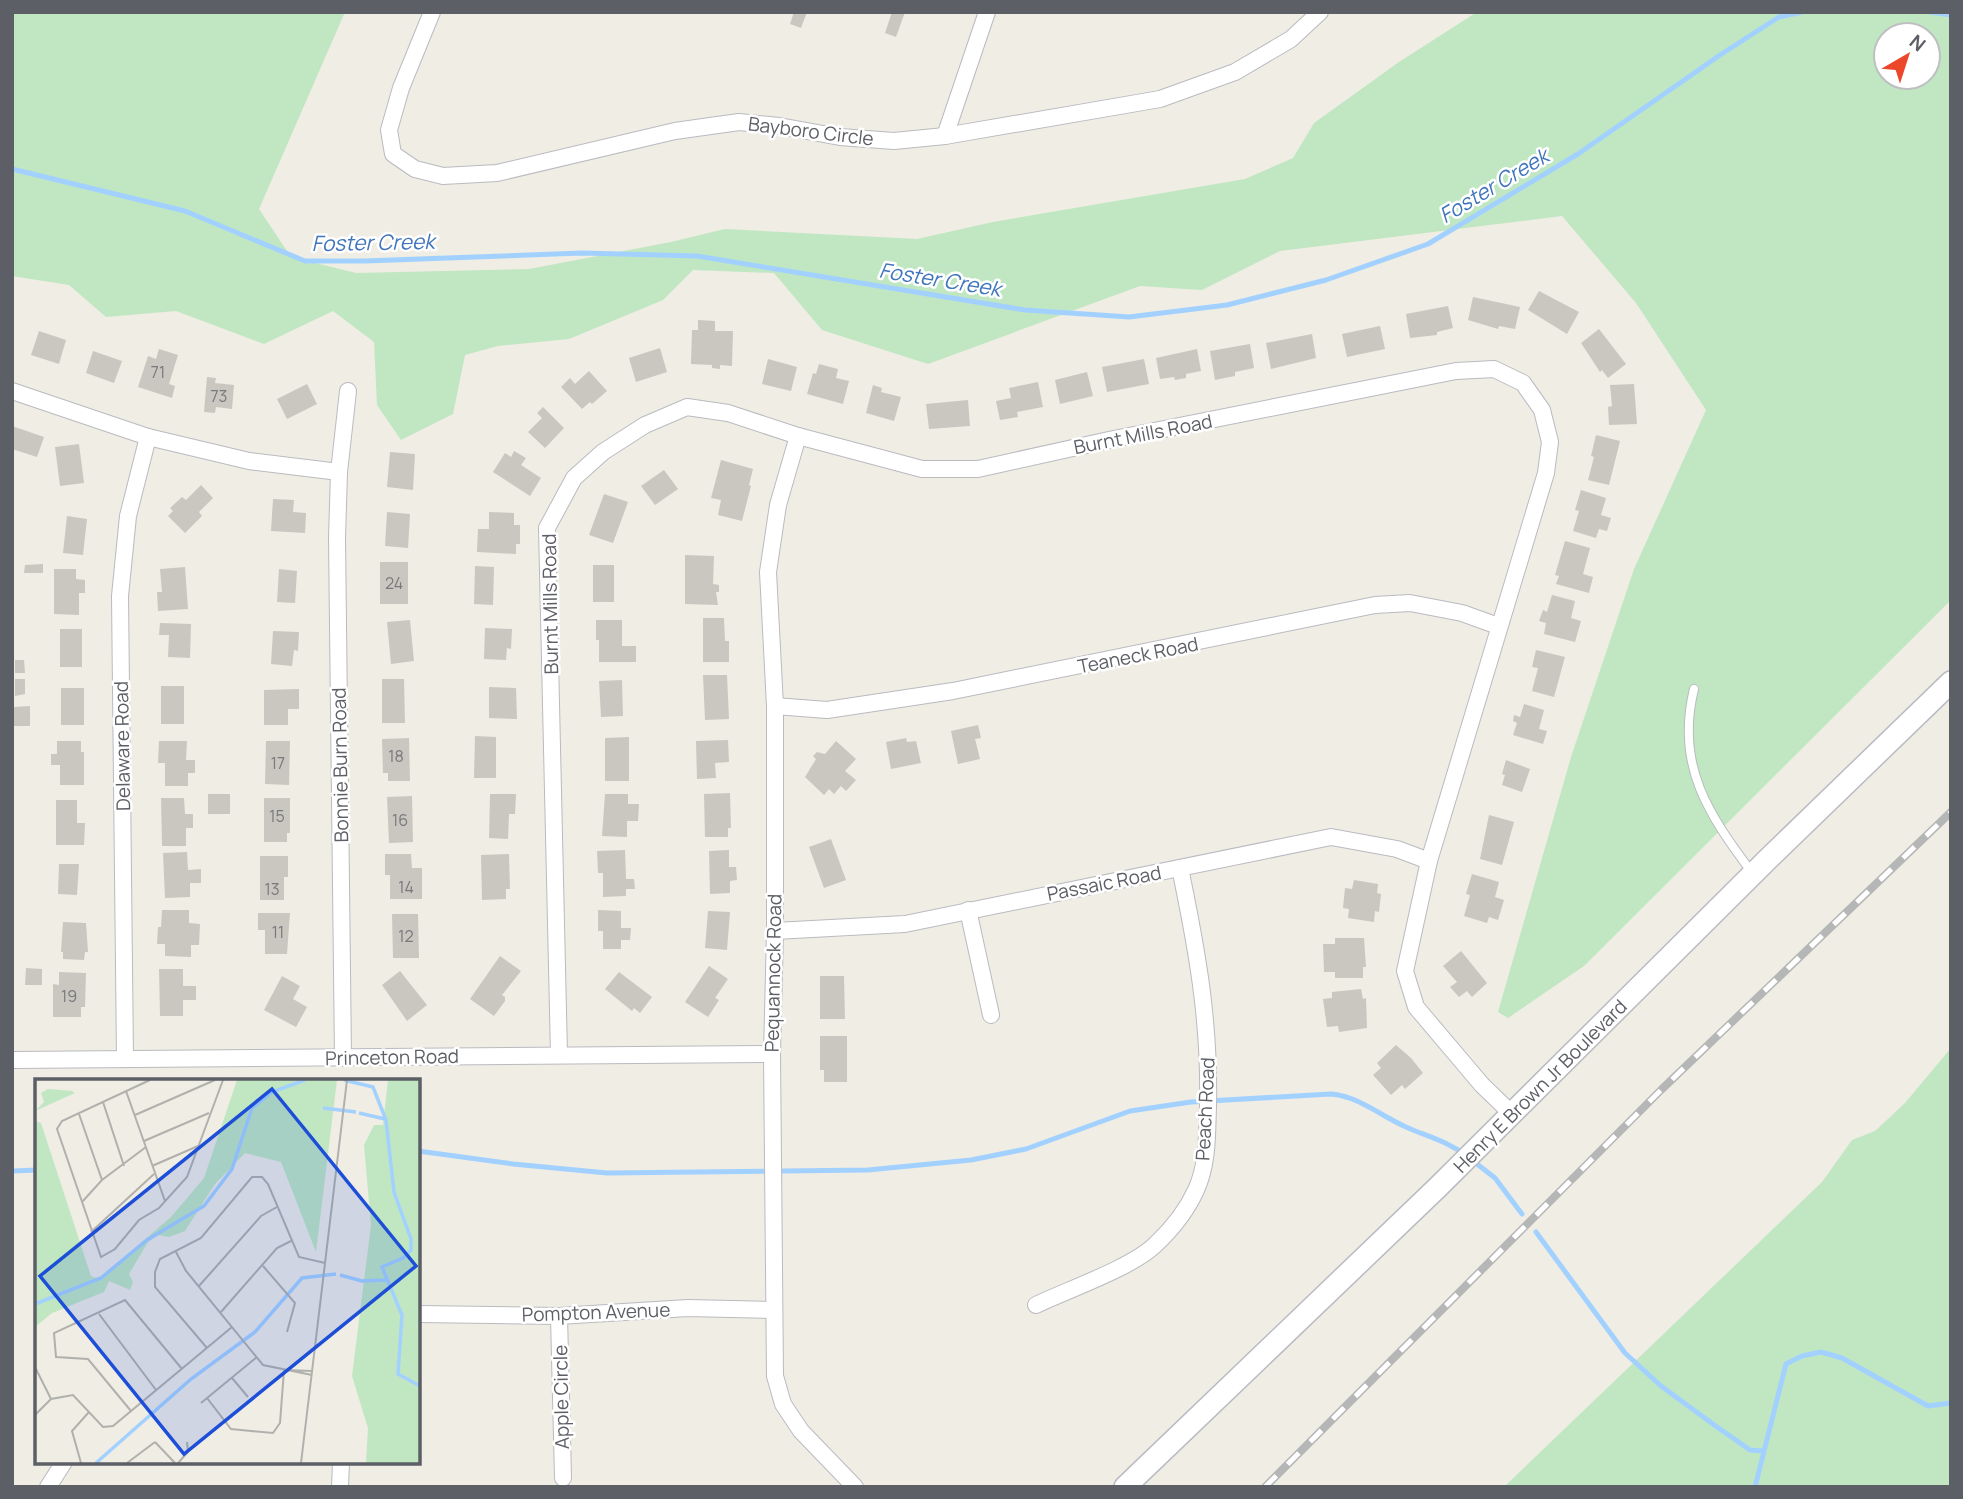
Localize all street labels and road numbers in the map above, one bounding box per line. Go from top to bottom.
street label: Bayboro Circle [747,110,875,152]
street label: Burnt Mills Road [1072,408,1214,460]
street label: Burnt Mills Road [536,534,564,674]
street label: Teaneck Road [1075,631,1201,679]
street label: Delaware Road [108,681,136,811]
street label: Bonnie Burn Road [326,687,354,843]
street label: Passaic Road [1045,859,1163,907]
street label: Pequannock Road [759,894,787,1052]
street label: Henry E Brown Jr Boulevard [1448,994,1632,1178]
street label: Princeton Road [325,1043,459,1071]
street label: Peach Road [1189,1057,1221,1161]
street label: Pompton Avenue [521,1296,671,1328]
street label: Apple Circle [547,1345,575,1449]

